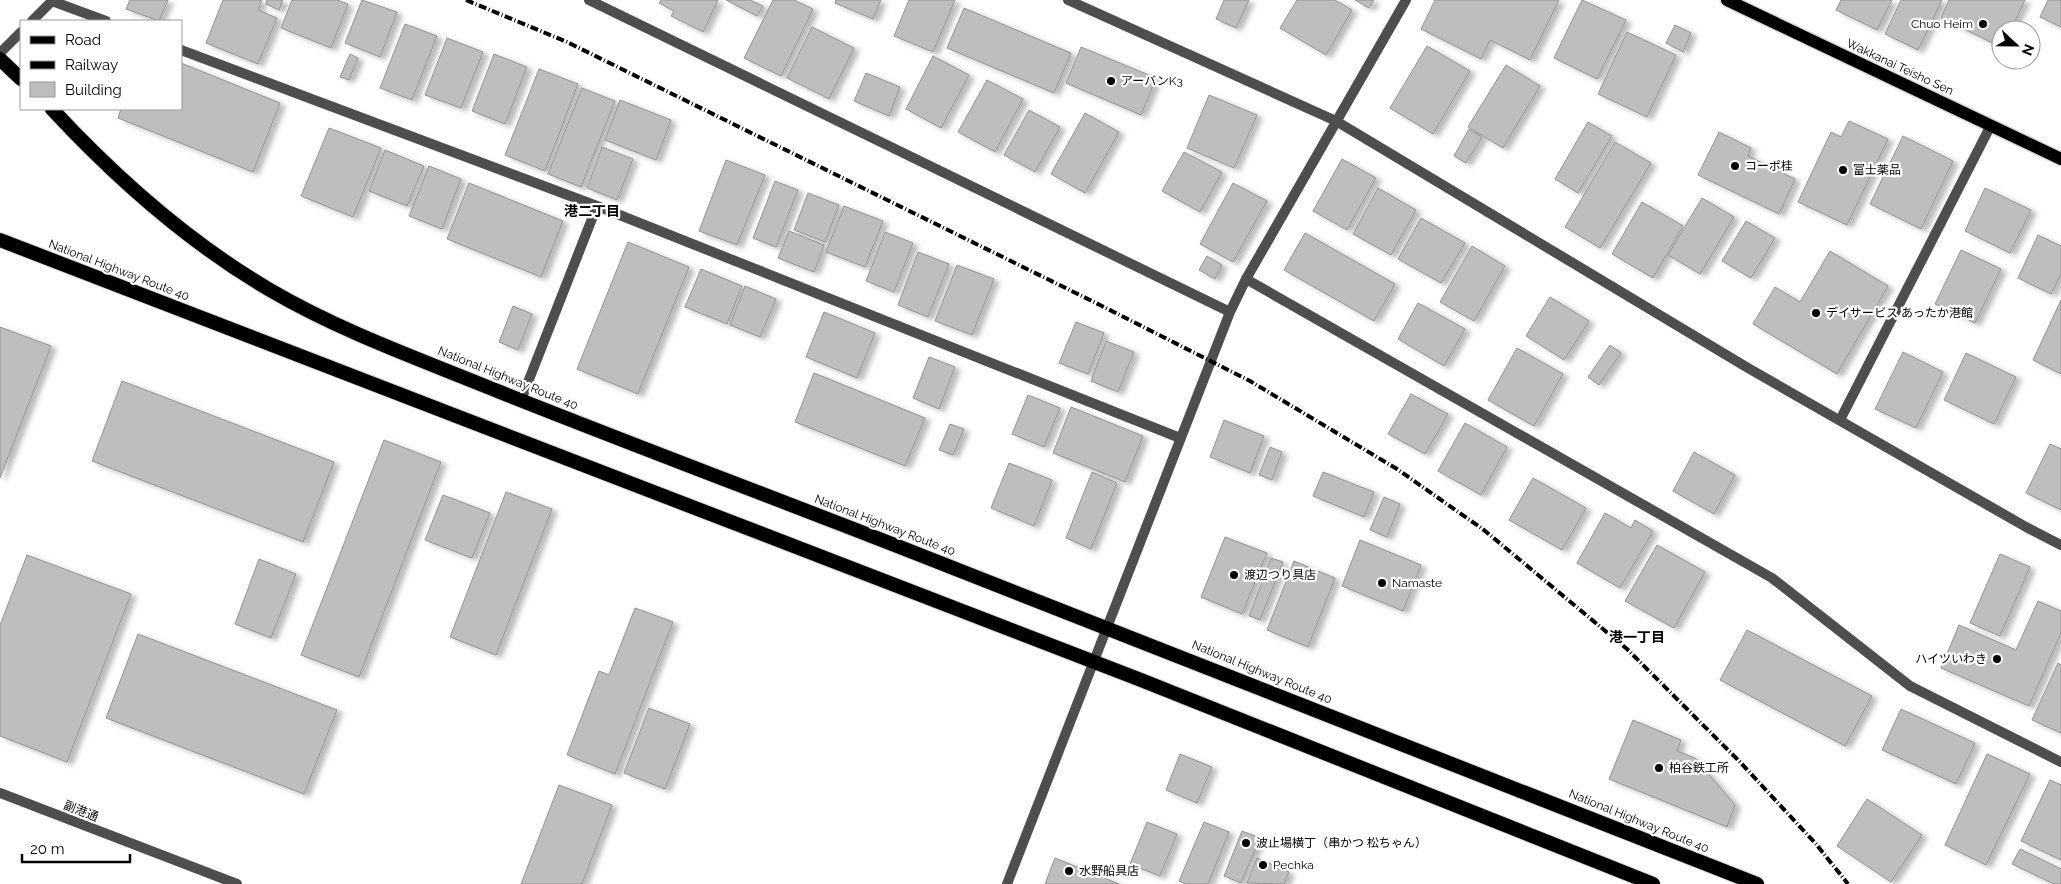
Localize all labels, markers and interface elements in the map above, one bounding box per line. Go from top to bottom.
place label: Chuo Heim [1911,17,1973,31]
marker: Chuo Heim [1977,18,1989,30]
legend [20,20,182,110]
north arrow [1991,20,2041,70]
text: Road [65,31,101,49]
street label: Wakkanai Teisho Sen [1844,36,1956,98]
text: N [2019,42,2037,58]
text: Railway [65,56,118,74]
place label: アーバンK3 [1121,74,1183,88]
marker: アーバンK3 [1105,75,1117,87]
text: Building [65,81,122,99]
place label: コーポ桂 [1745,159,1793,173]
marker: コーポ桂 [1729,160,1741,172]
place label: 富士薬品 [1853,163,1901,177]
marker: 富士薬品 [1837,164,1849,176]
district label: 港二丁目 [564,203,620,219]
street label: National Highway Route 40 [47,237,191,303]
place label: デイサービス あったか港館 [1826,306,1973,320]
marker: デイサービス あったか港館 [1810,307,1822,319]
street label: National Highway Route 40 [436,343,580,413]
street label: National Highway Route 40 [813,492,957,558]
place label: 渡辺つり具店 [1244,568,1316,582]
marker: 渡辺つり具店 [1228,569,1240,581]
place label: Namaste [1392,576,1442,590]
marker: Namaste [1376,577,1388,589]
district label: 港一丁目 [1609,629,1665,645]
street label: National Highway Route 40 [1190,637,1334,707]
place label: ハイツいわき [1915,652,1987,666]
marker: ハイツいわき [1991,653,2003,665]
place label: 柏谷鉄工所 [1669,761,1729,775]
marker: 柏谷鉄工所 [1653,762,1665,774]
street label: National Highway Route 40 [1567,786,1711,856]
street label: 副港通 [62,798,100,824]
scale bar [22,832,130,864]
place label: 波止場横丁（串かつ 松ちゃん） [1256,836,1427,850]
marker: 波止場横丁（串かつ 松ちゃん） [1240,837,1252,849]
text: 20 m [30,840,65,858]
place label: Pechka [1273,858,1314,872]
marker: Pechka [1257,859,1269,871]
place label: 水野船具店 [1079,864,1139,878]
marker: 水野船具店 [1063,865,1075,877]

